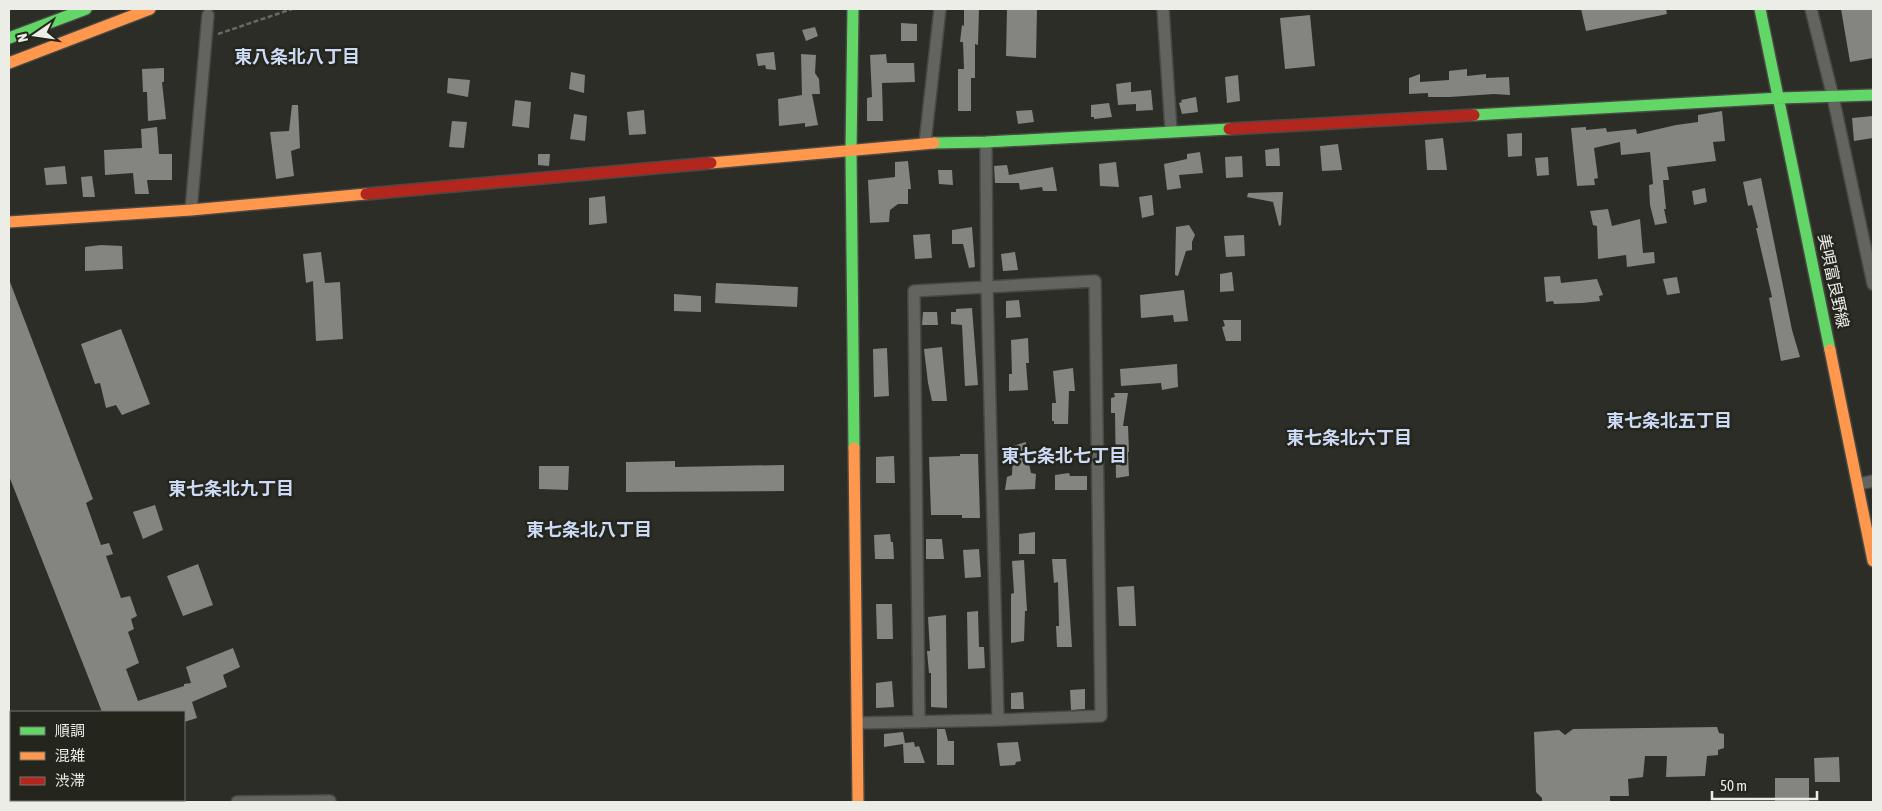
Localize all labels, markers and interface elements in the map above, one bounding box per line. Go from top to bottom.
north arrow [10,10,60,60]
text: N [14,32,31,44]
district label: 東八条北八丁目 [234,46,360,67]
street label: 美唄富良野線 [1815,232,1853,330]
district label: 東七条北五丁目 [1606,410,1732,431]
district label: 東七条北六丁目 [1286,427,1412,448]
district label: 東七条北七丁目 [1001,445,1127,466]
district label: 東七条北九丁目 [168,478,294,499]
district label: 東七条北八丁目 [526,519,652,540]
legend [10,711,185,801]
text: 順調 [55,722,85,739]
text: 混雑 [55,747,85,764]
scale bar [1712,768,1817,800]
text: 渋滞 [55,772,85,789]
text: 50 m [1720,777,1747,794]

